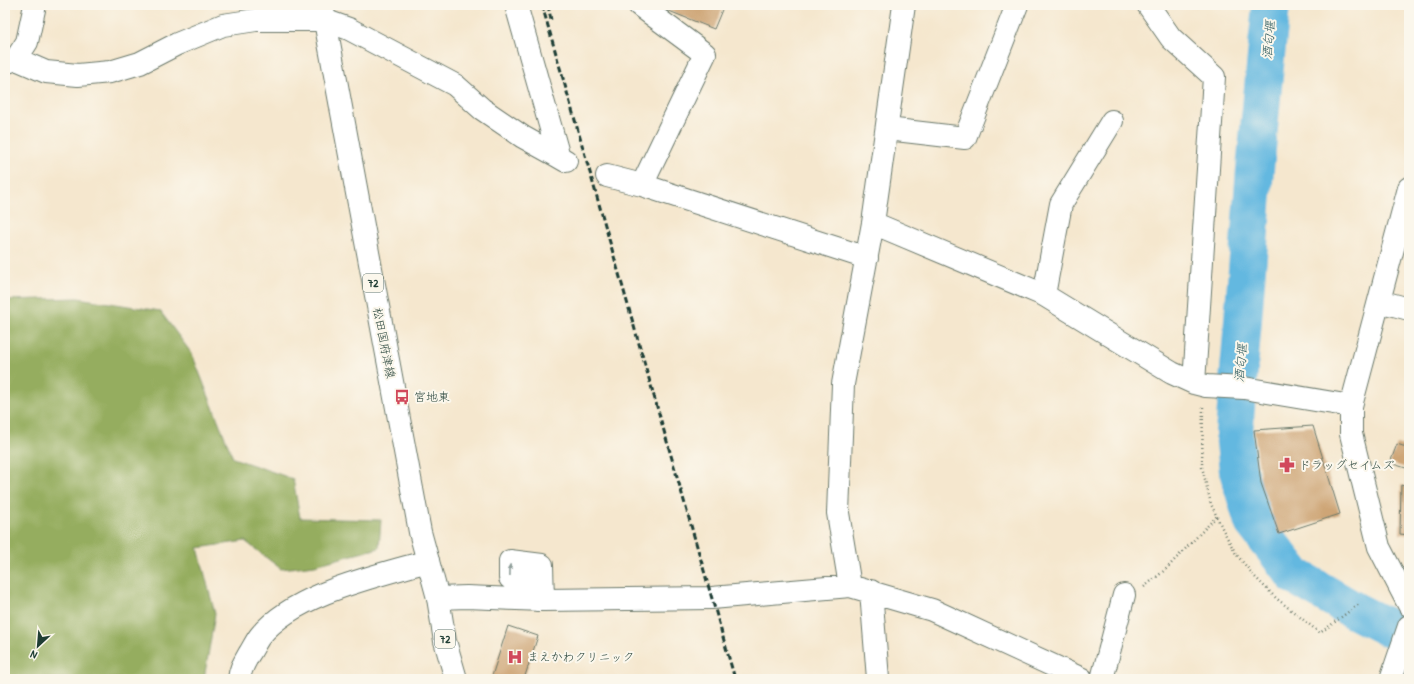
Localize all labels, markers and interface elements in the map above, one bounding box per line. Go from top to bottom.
water label: 酒匂堰 [1257,18,1279,60]
road number: 72 [363,274,383,292]
street label: 松田国府津線 [369,306,400,380]
water label: 酒匂堰 [1229,341,1251,383]
bus stop icon: 宮地東 [393,388,411,406]
place label: 宮地東 [414,388,450,405]
pharmacy icon: ドラッグセイムズ [1278,456,1296,474]
place label: ドラッグセイムズ [1299,456,1395,473]
one-way arrow [507,563,513,576]
north arrow [18,626,58,666]
road number: 72 [435,630,455,648]
text: N [28,647,39,663]
hospital icon: まえかわクリニック [506,648,524,666]
place label: まえかわクリニック [527,648,635,665]

